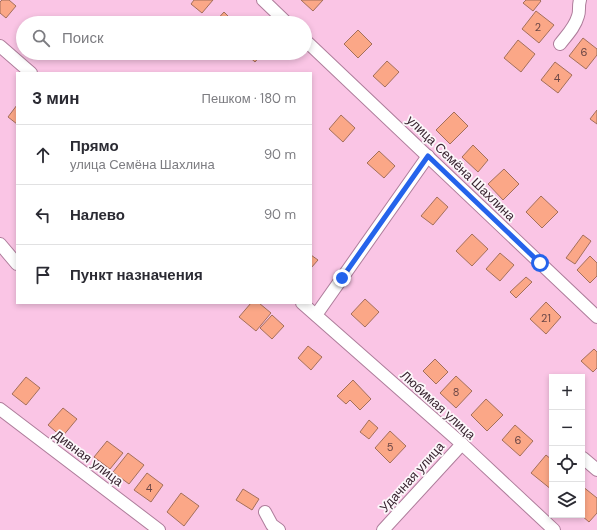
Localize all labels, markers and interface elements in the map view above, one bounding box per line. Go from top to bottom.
search box [16,16,312,60]
house number: 2 [535,20,541,34]
icon: search [30,27,52,49]
text: Поиск [62,28,104,48]
house number: 6 [581,45,588,59]
house number: 4 [554,71,561,85]
text: 3 мин [32,87,80,109]
text: Пешком · 180 m [202,90,296,107]
street label: улица Семёна Шахлина [403,112,520,225]
text: Прямо [70,136,119,156]
icon: ahead [32,144,54,166]
text: 90 m [264,146,296,163]
text: улица Семёна Шахлина [70,156,215,173]
icon: left [32,204,54,226]
text: Налево [70,205,125,225]
text: 90 m [264,206,296,223]
route start [531,254,549,272]
icon: arrive [32,264,54,286]
text: Пункт назначения [70,265,203,285]
route end [333,269,351,287]
house number: 21 [541,311,551,325]
street label: Любимая улица [397,367,480,444]
map controls [549,374,585,518]
button: + [549,374,585,410]
house number: 8 [453,385,459,399]
button: − [549,410,585,446]
street label: Дивная улица [49,426,127,490]
house number: 6 [515,433,522,447]
street label: Удачная улица [376,438,449,516]
house number: 5 [387,440,394,454]
button: locate [549,446,585,482]
house number: 4 [146,481,153,495]
button: layers [549,482,585,518]

